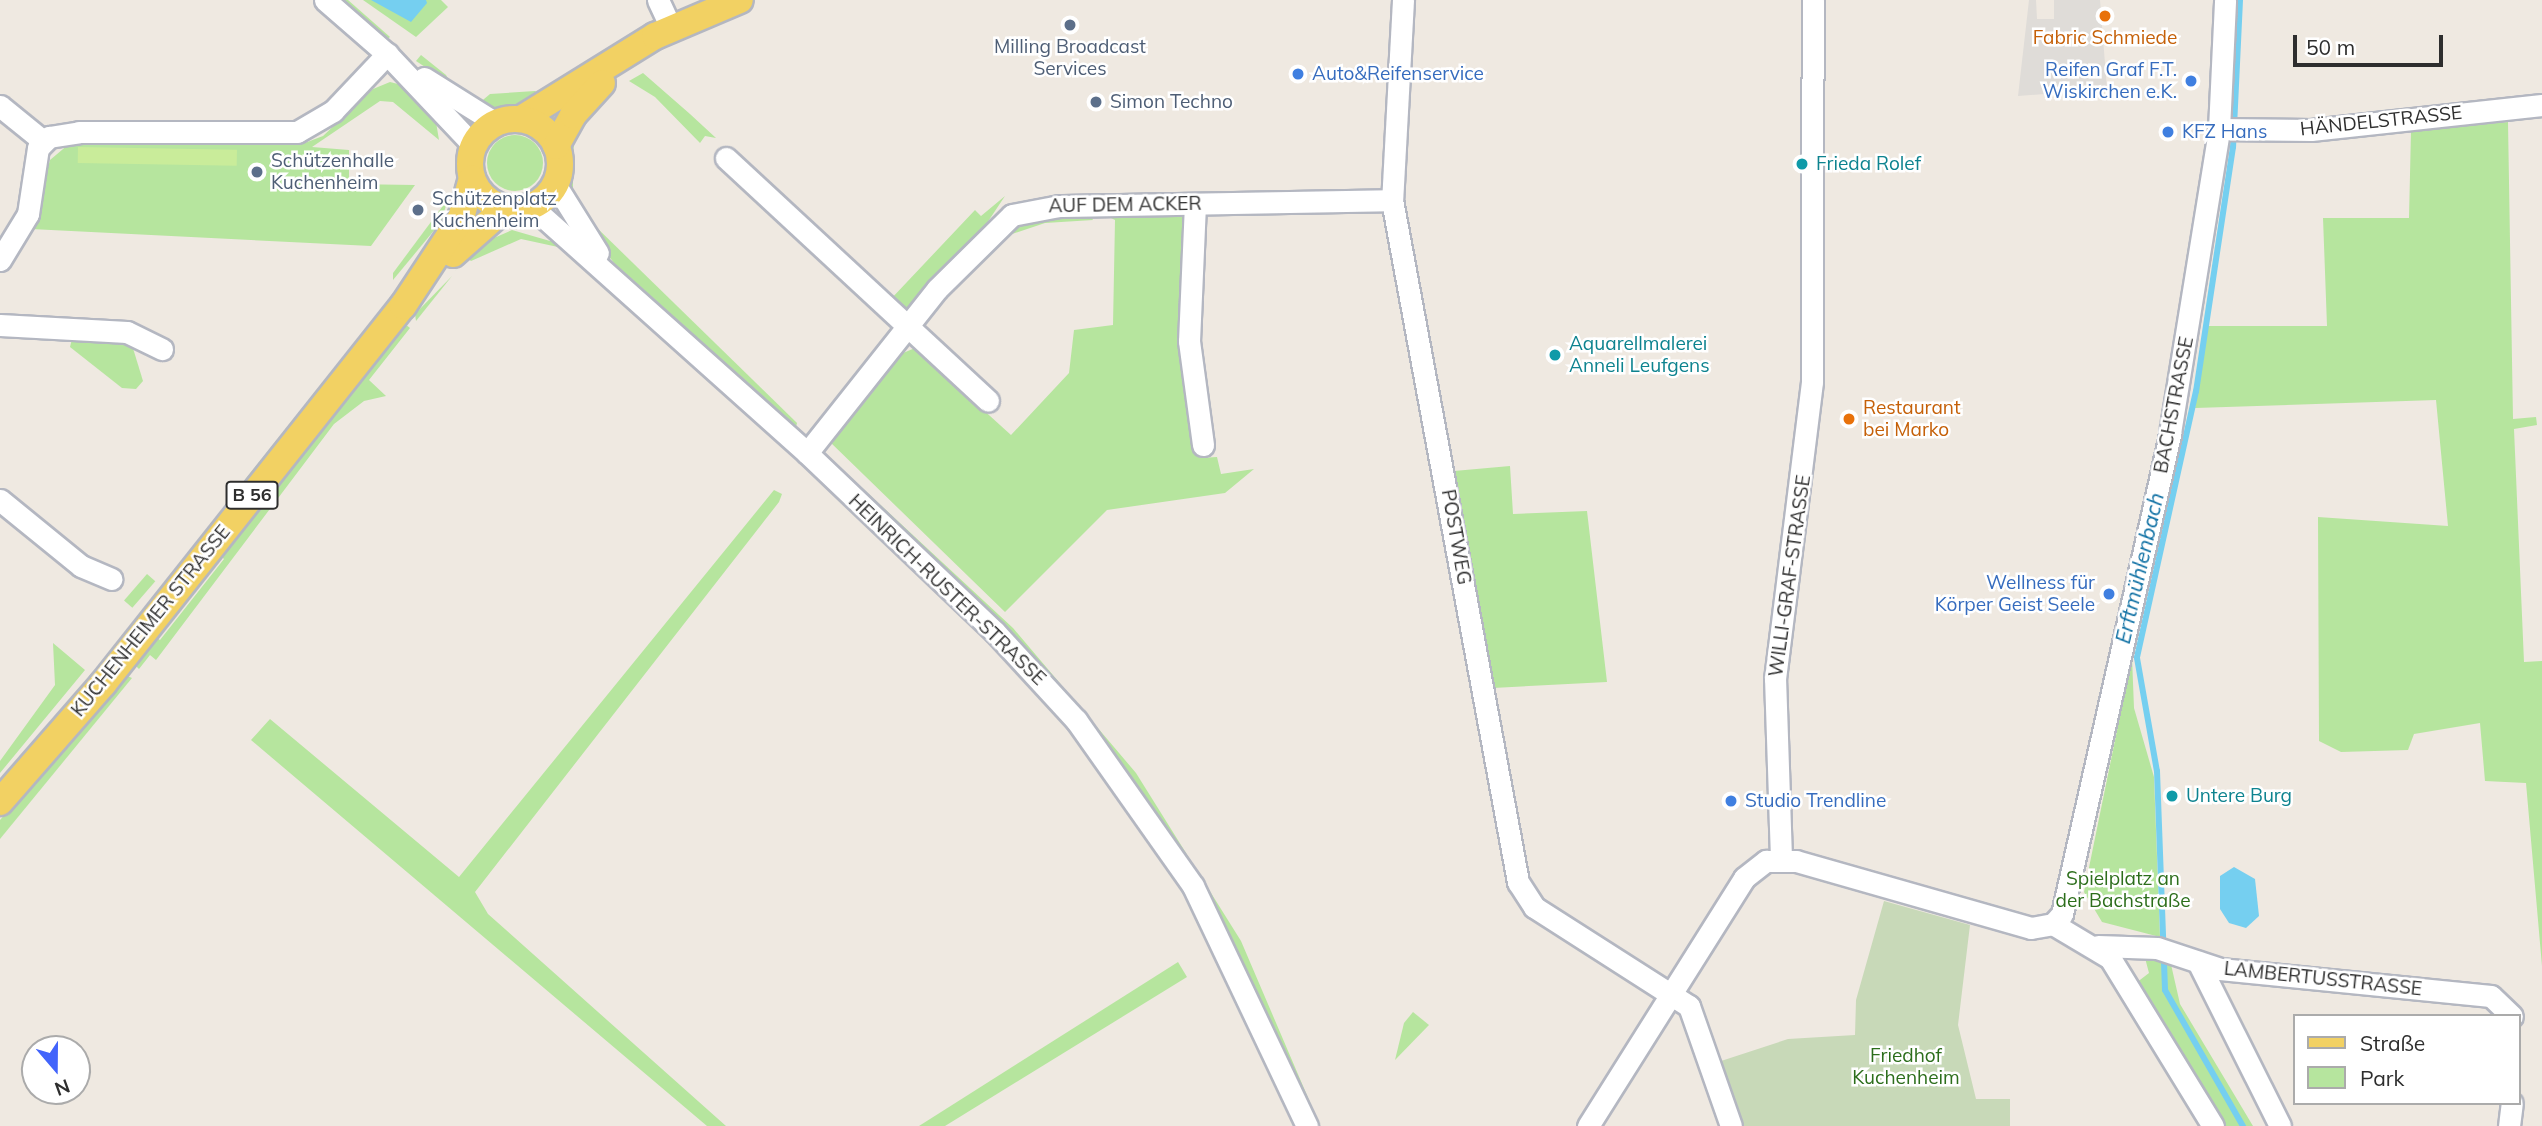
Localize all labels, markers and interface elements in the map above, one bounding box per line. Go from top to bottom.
marker: Fabric Schmiede [2097,8,2113,24]
marker: Milling Broadcast Services [1062,17,1078,33]
scale bar [2297,21,2448,65]
place label: Fabric Schmiede [2033,27,2177,49]
text: 50 m [2306,34,2355,60]
place label: Milling Broadcast Services [994,36,1146,80]
place label: Reifen Graf F.T. Wiskirchen e.K. [2043,59,2177,103]
place label: Auto&Reifenservice [1312,63,1484,85]
marker: Auto&Reifenservice [1290,66,1306,82]
marker: Reifen Graf F.T. Wiskirchen e.K. [2183,73,2199,89]
place label: Simon Techno [1110,91,1233,113]
marker: Simon Techno [1088,94,1104,110]
street label: HÄNDELSTRASSE [2299,101,2463,141]
place label: KFZ Hans [2182,121,2267,143]
marker: KFZ Hans [2160,124,2176,140]
place label: Schützenhalle Kuchenheim [271,150,394,194]
place label: Frieda Rolef [1816,153,1921,175]
marker: Frieda Rolef [1794,156,1810,172]
marker: Schützenhalle Kuchenheim [249,164,265,180]
place label: Schützenplatz Kuchenheim [432,188,557,232]
street label: AUF DEM ACKER [1048,192,1202,218]
marker: Schützenplatz Kuchenheim [410,202,426,218]
place label: Aquarellmalerei Anneli Leufgens [1569,333,1710,377]
street label: BACHSTRASSE [2150,335,2198,475]
marker: Aquarellmalerei Anneli Leufgens [1547,347,1563,363]
place label: Restaurant bei Marko [1863,397,1961,441]
marker: Restaurant bei Marko [1841,411,1857,427]
street label: WILLI-GRAF-STRASSE [1765,474,1815,678]
road number: B 56 [224,480,280,509]
street label: POSTWEG [1436,488,1476,586]
street label: HEINRICH-RUSTER-STRASSE [844,490,1050,690]
water label: Erftmühlenbach [2109,490,2169,646]
street label: KUCHENHEIMER STRASSE [67,521,235,721]
place label: Wellness für Körper Geist Seele [1935,572,2095,616]
marker: Wellness für Körper Geist Seele [2101,586,2117,602]
place label: Untere Burg [2186,785,2292,807]
marker: Untere Burg [2164,788,2180,804]
place label: Studio Trendline [1745,790,1886,812]
marker: Studio Trendline [1723,793,1739,809]
park label: Spielplatz an der Bachstraße [2055,868,2191,912]
street label: LAMBERTUSSTRASSE [2223,957,2423,1001]
legend [2294,1014,2521,1105]
text: Straße [2360,1030,2425,1056]
north arrow [21,1035,91,1105]
park label: Friedhof Kuchenheim [1852,1045,1960,1089]
text: Park [2360,1065,2404,1091]
text: N [52,1074,73,1102]

